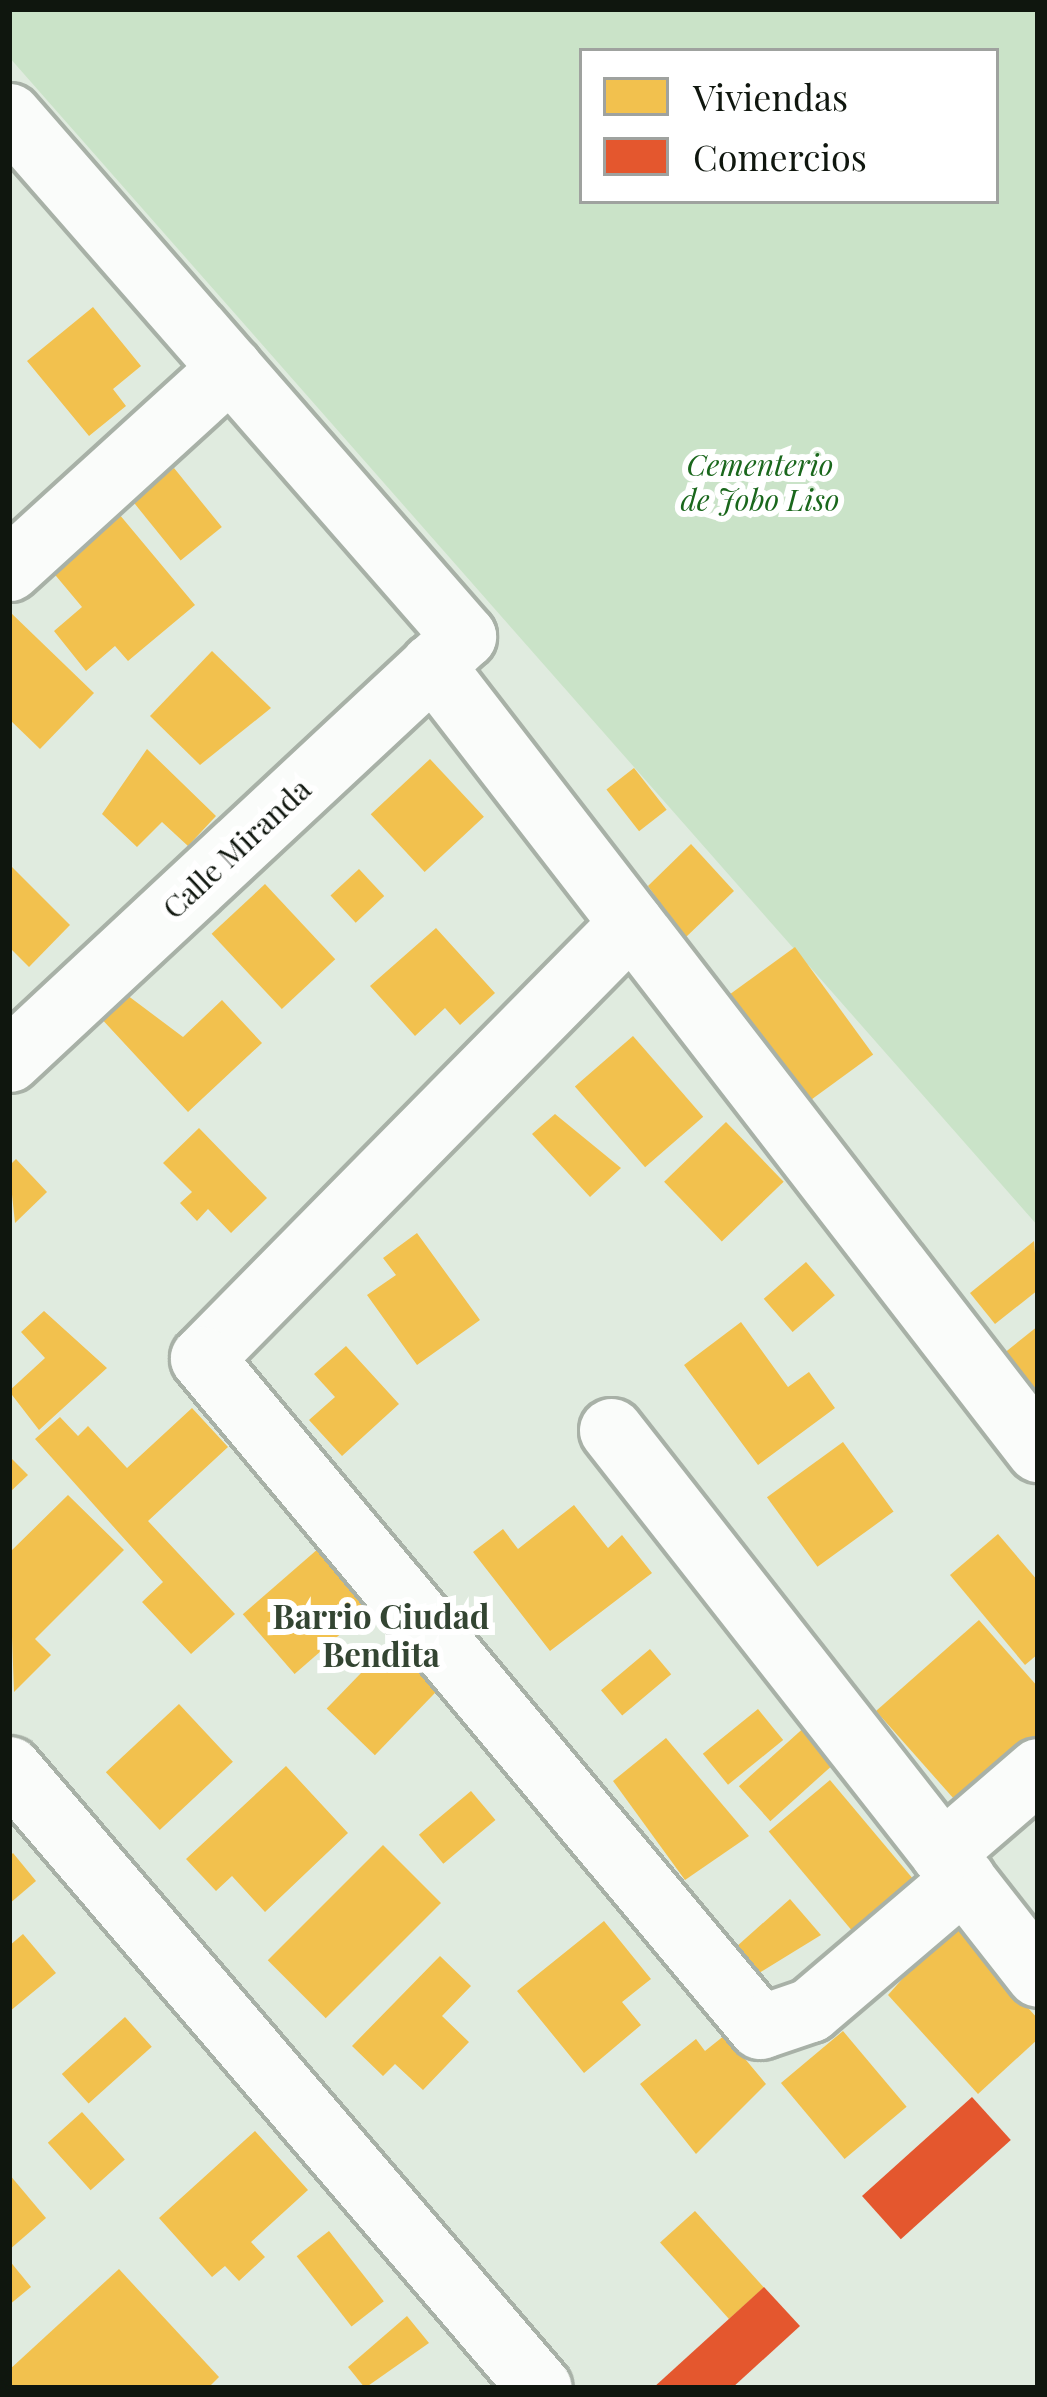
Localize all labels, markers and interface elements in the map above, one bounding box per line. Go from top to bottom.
legend [579,48,999,204]
text: Viviendas [693,72,848,120]
text: Comercios [693,132,867,180]
park label: Cementerio de Jobo Liso [681,446,839,516]
street label: Calle Miranda [155,771,317,925]
district label: Barrio Ciudad Bendita [272,1596,490,1674]

